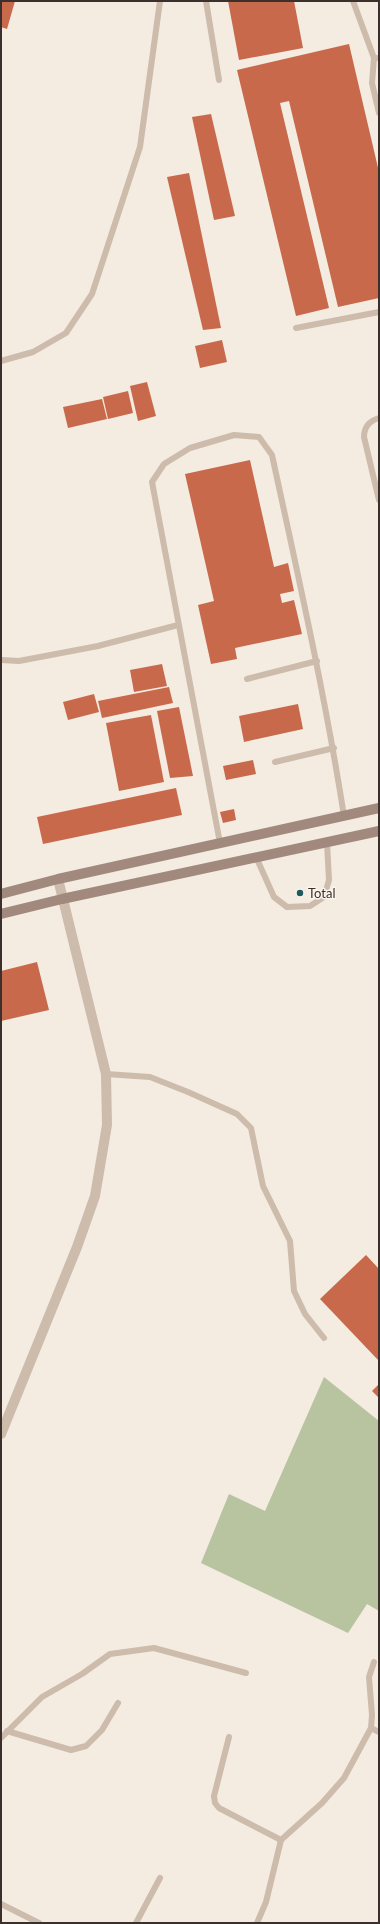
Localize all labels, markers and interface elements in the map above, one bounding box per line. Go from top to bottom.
place label: Total [308,885,336,901]
marker: Total [295,888,305,898]

